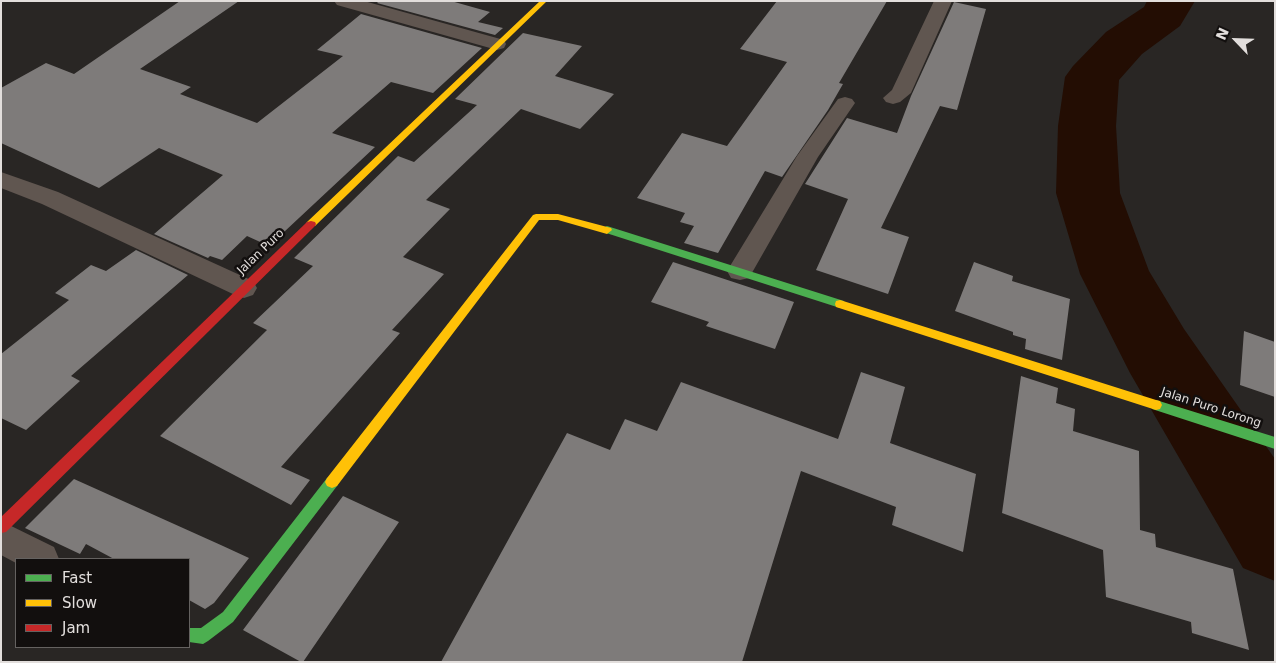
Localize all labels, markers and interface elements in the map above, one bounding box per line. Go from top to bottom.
north arrow [1211,15,1261,65]
text: N [1213,25,1232,43]
street label: Jalan Puro [235,226,287,278]
street label: Jalan Puro Lorong [1159,385,1263,431]
legend [15,558,190,648]
text: Fast [62,569,92,587]
text: Slow [62,594,97,612]
text: Jam [62,619,90,637]

